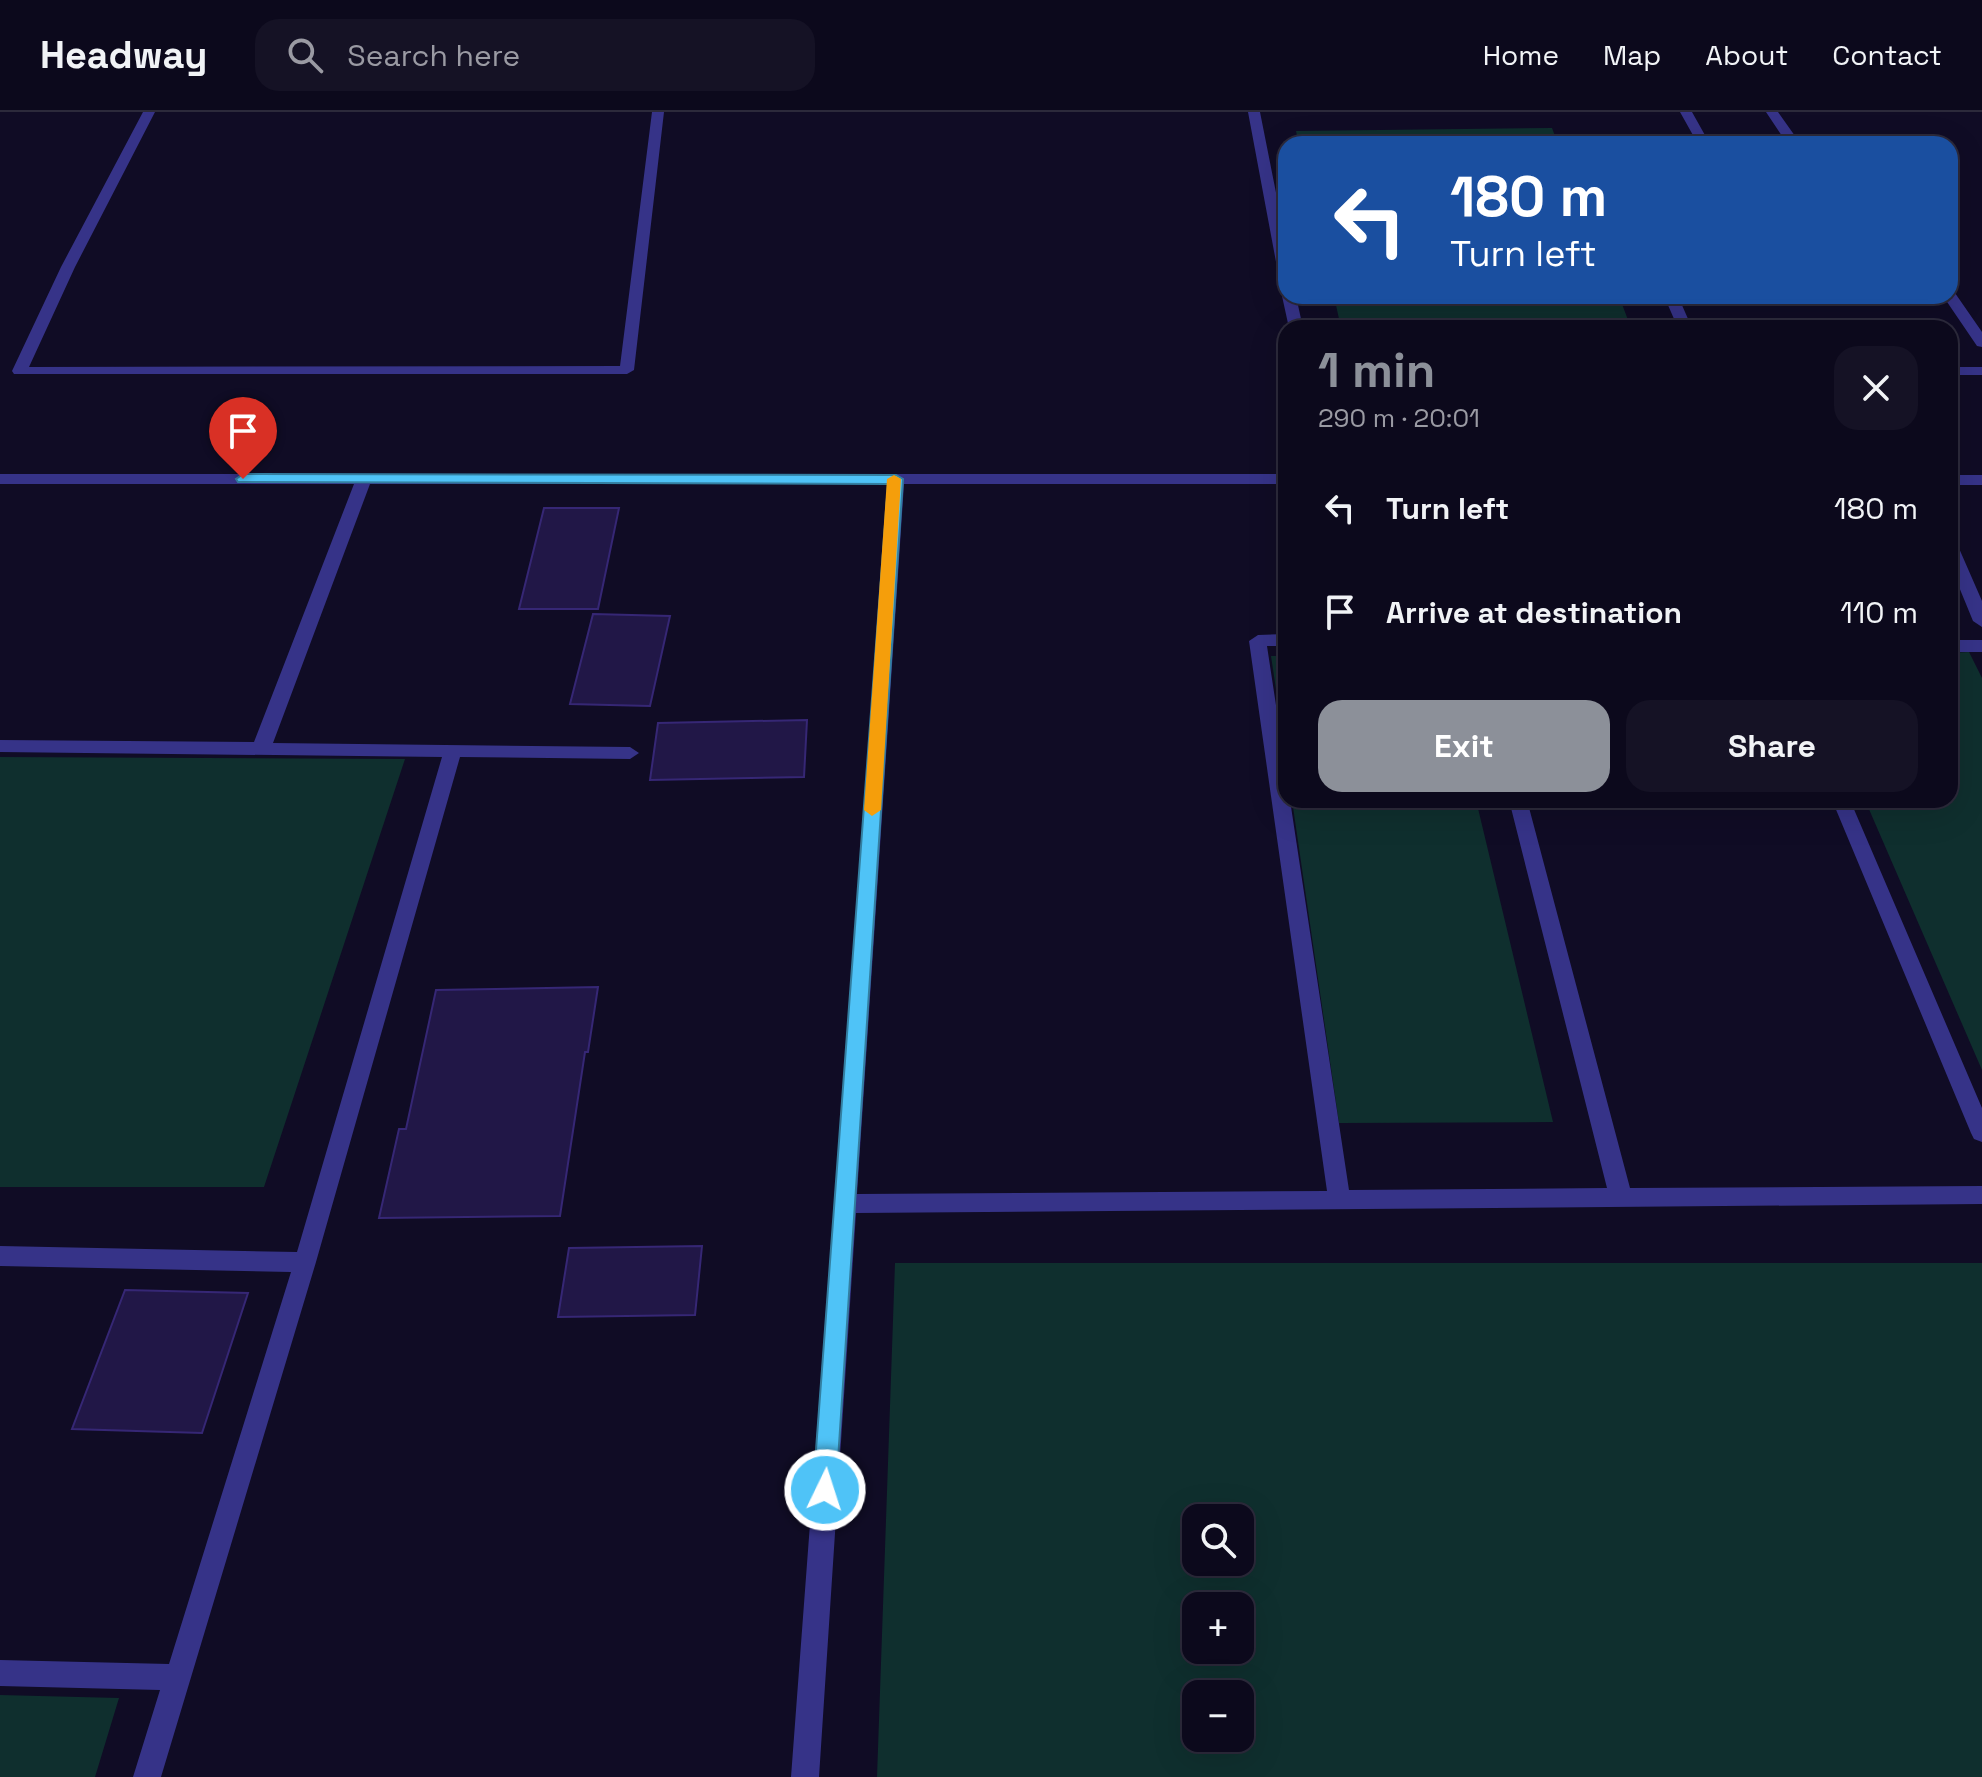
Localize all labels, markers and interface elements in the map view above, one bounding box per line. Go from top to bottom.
search box [255,19,815,91]
text: Headway [40,31,207,79]
icon: search [283,33,327,77]
text: Search here [347,36,520,75]
text: Home [1483,37,1559,73]
text: Map [1603,37,1661,73]
text: About [1705,37,1788,73]
text: Contact [1832,37,1942,73]
text: 180 m [1450,161,1607,232]
icon: left [1318,168,1422,272]
text: Turn left [1450,231,1597,277]
text: 1 min [1318,340,1435,401]
button: close [1834,346,1918,430]
pin [209,397,277,479]
text: 290 m · 20:01 [1318,401,1480,435]
icon: arrive [221,409,265,453]
icon: left [1318,486,1362,530]
text: Turn left [1386,489,1509,528]
text: 180 m [1834,489,1918,528]
icon: arrive [1318,590,1362,634]
text: Arrive at destination [1386,593,1682,632]
text: 110 m [1840,593,1918,632]
button: Exit [1318,700,1610,792]
button: Share [1626,700,1918,792]
position arrow [783,1448,867,1532]
map controls [1182,1504,1254,1752]
button: search [1182,1504,1254,1576]
button: + [1182,1592,1254,1664]
button: − [1182,1680,1254,1752]

